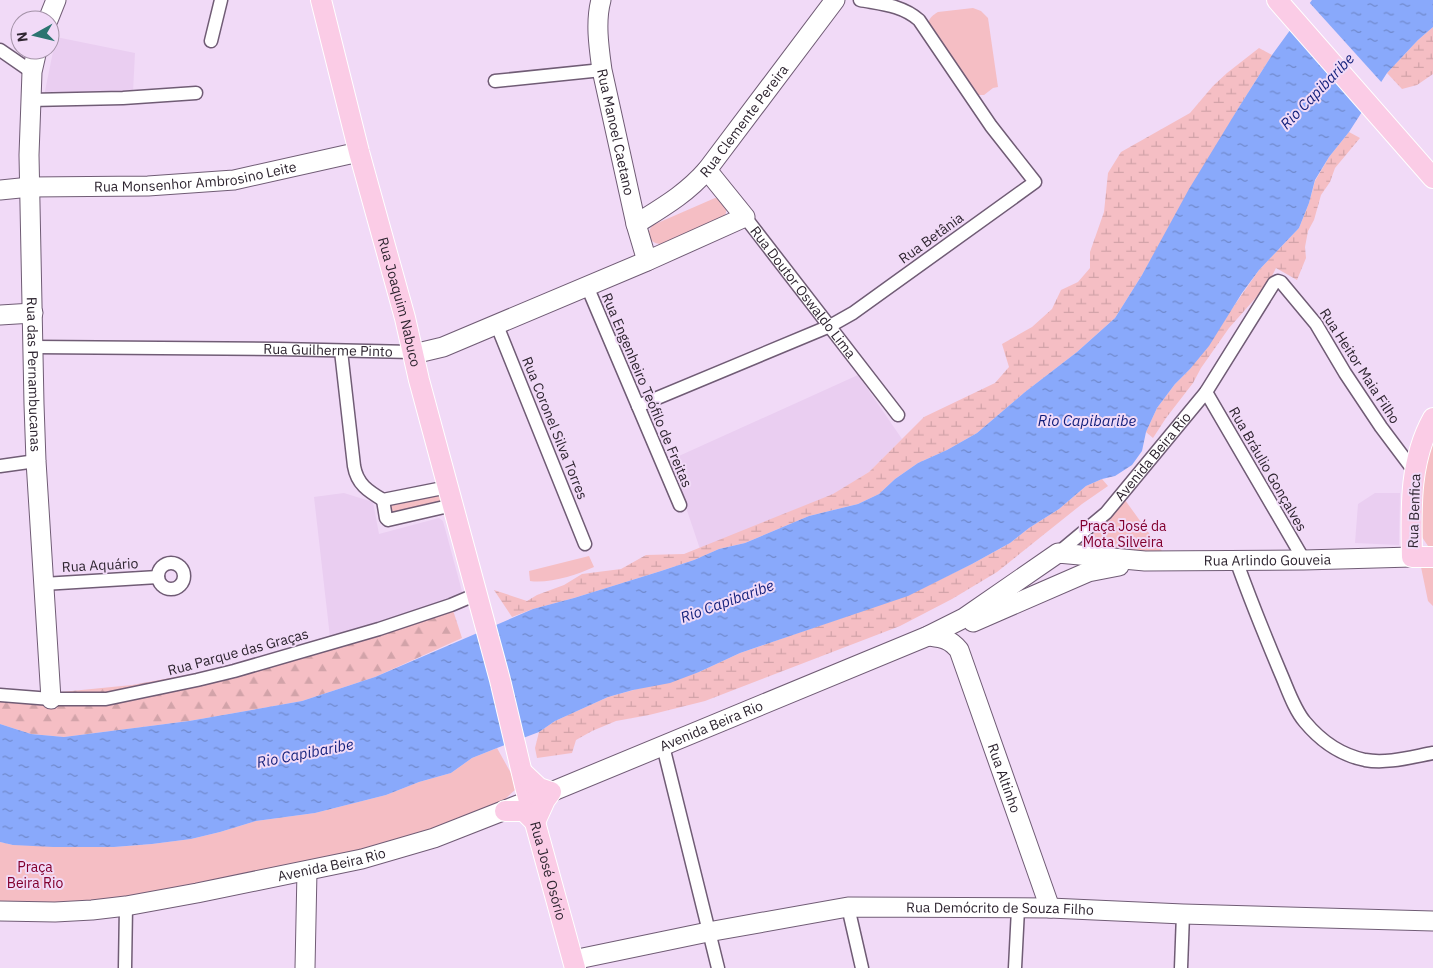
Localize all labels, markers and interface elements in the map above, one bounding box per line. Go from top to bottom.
north arrow [10,10,60,60]
text: N [13,31,32,43]
water label: Rio Capibaribe [1276,49,1358,133]
street label: Rua Clemente Pereira [696,61,792,181]
street label: Rua Manoel Caetano [593,67,638,197]
street label: Rua Monsenhor Ambrosino Leite [94,157,298,195]
street label: Rua Betânia [895,208,967,268]
street label: Rua Doutor Oswaldo Lima [746,223,860,362]
street label: Rua Joaquim Nabuco [374,235,425,369]
street label: Rua Engenheiro Teófilo de Freitas [598,290,696,490]
street label: Rua das Pernambucanas [23,297,45,452]
street label: Rua Heitor Maia Filho [1316,305,1404,427]
street label: Rua Guilherme Pinto [263,340,393,361]
street label: Rua Coronel Silva Torres [518,354,592,502]
street label: Rua Bráulio Gonçalves [1225,404,1311,535]
street label: Avenida Beira Rio [1111,408,1195,504]
water label: Rio Capibaribe [1038,411,1136,430]
street label: Rua Benfica [1404,473,1424,549]
park label: Praça José da Mota Silveira [1079,517,1167,551]
street label: Rua Arlindo Gouveia [1204,550,1332,570]
street label: Rua Aquário [61,554,139,576]
water label: Rio Capibaribe [678,575,777,627]
street label: Rua Parque das Graças [166,625,311,679]
street label: Avenida Beira Rio [657,696,766,755]
water label: Rio Capibaribe [255,734,355,772]
street label: Rua Altinho [984,741,1025,815]
street label: Rua José Osório [526,819,570,922]
street label: Avenida Beira Rio [276,844,388,885]
park label: Praça Beira Rio [7,858,63,892]
street label: Rua Demócrito de Souza Filho [906,898,1094,919]

